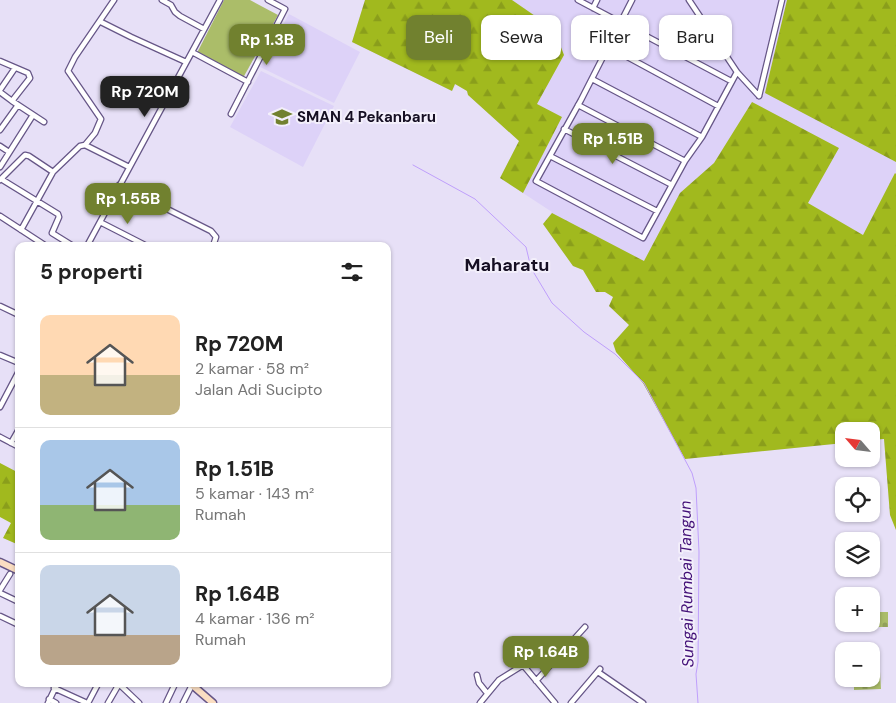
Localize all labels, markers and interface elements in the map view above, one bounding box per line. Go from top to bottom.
chip: Beli [406,15,471,60]
chip: Sewa [481,15,561,60]
chip: Filter [571,15,649,60]
chip: Baru [659,15,732,60]
pin: Rp 1.3B [221,23,313,66]
text: Rp 1.3B [240,29,294,50]
pin: Rp 720M [99,76,191,118]
text: Rp 720M [111,81,179,102]
school or university icon: SMAN 4 Pekanbaru [271,106,293,128]
place label: SMAN 4 Pekanbaru [297,107,436,127]
pin: Rp 1.51B [561,122,665,165]
text: Rp 1.51B [583,128,643,149]
pin: Rp 1.55B [76,182,180,225]
text: Rp 1.55B [96,188,160,209]
district label: Maharatu [465,253,549,277]
text: 5 properti [40,258,143,286]
icon: filters [338,258,366,286]
text: Rp 720M [195,330,283,358]
icon: home [80,335,140,395]
text: 2 kamar · 58 m² [195,358,309,379]
text: Jalan Adi Sucipto [195,379,322,400]
north arrow [835,422,880,468]
map controls [835,422,880,687]
text: Rp 1.51B [195,455,274,483]
icon: home [80,460,140,520]
button: locate [835,477,880,522]
text: 5 kamar · 143 m² [195,483,314,504]
water label: Sungai Rumbai Tangun [675,500,698,668]
text: Rumah [195,504,246,525]
button: layers [835,532,880,577]
text: Rp 1.64B [195,580,280,608]
icon: home [80,585,140,645]
button: + [835,587,880,632]
text: 4 kamar · 136 m² [195,608,315,629]
text: Rumah [195,629,246,650]
pin: Rp 1.64B [494,636,598,678]
text: Rp 1.64B [514,641,578,662]
button: − [835,642,880,687]

